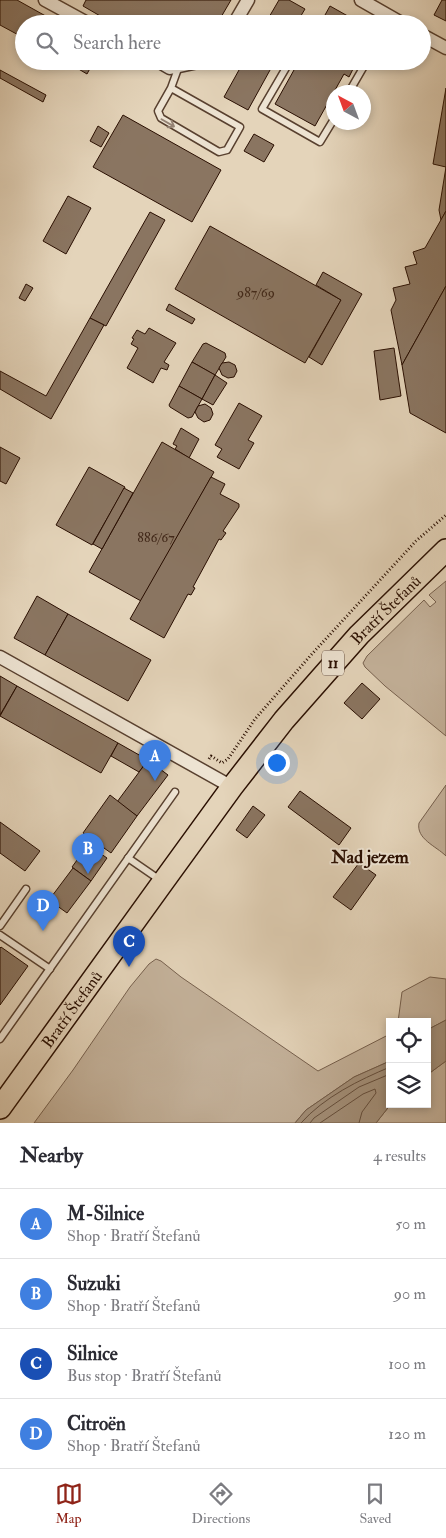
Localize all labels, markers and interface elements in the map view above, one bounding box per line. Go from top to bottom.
search box [15,15,431,70]
icon: search [33,29,61,57]
text: Search here [73,31,161,55]
north arrow [326,85,371,130]
one-way arrow [161,118,175,128]
house number: 987/69 [236,284,275,301]
house number: 886/67 [137,529,175,546]
street label: Bratří Štefanů [347,571,425,649]
road number: 11 [322,650,344,676]
pin: A [139,740,171,781]
your location [264,750,290,776]
pin: B [72,833,104,874]
district label: Nad jezem [330,846,410,869]
pin: D [27,890,59,931]
pin: C [113,926,145,967]
street label: Bratří Štefanů [38,967,107,1052]
map controls [386,1018,431,1108]
button: locate [386,1018,431,1063]
button: layers [386,1063,431,1108]
text: Nearby [20,1142,83,1169]
text: 4 results [373,1146,426,1166]
text: M-Silnice [67,1202,144,1226]
text: A [31,1214,41,1234]
text: 50 m [395,1214,426,1234]
text: Shop · Bratří Štefanů [67,1226,201,1246]
text: Suzuki [67,1272,121,1296]
text: B [31,1284,41,1304]
text: 90 m [394,1284,426,1304]
text: Shop · Bratří Štefanů [67,1296,201,1316]
text: Silnice [67,1342,118,1366]
text: C [30,1354,42,1374]
text: 100 m [388,1354,426,1374]
text: Bus stop · Bratří Štefanů [67,1366,222,1386]
text: Citroën [67,1412,126,1436]
text: D [29,1424,43,1444]
text: 120 m [388,1424,426,1444]
text: Shop · Bratří Štefanů [67,1436,201,1456]
tab: Map [55,1480,83,1527]
tab: Directions [192,1480,250,1527]
tab: Saved [359,1480,391,1527]

